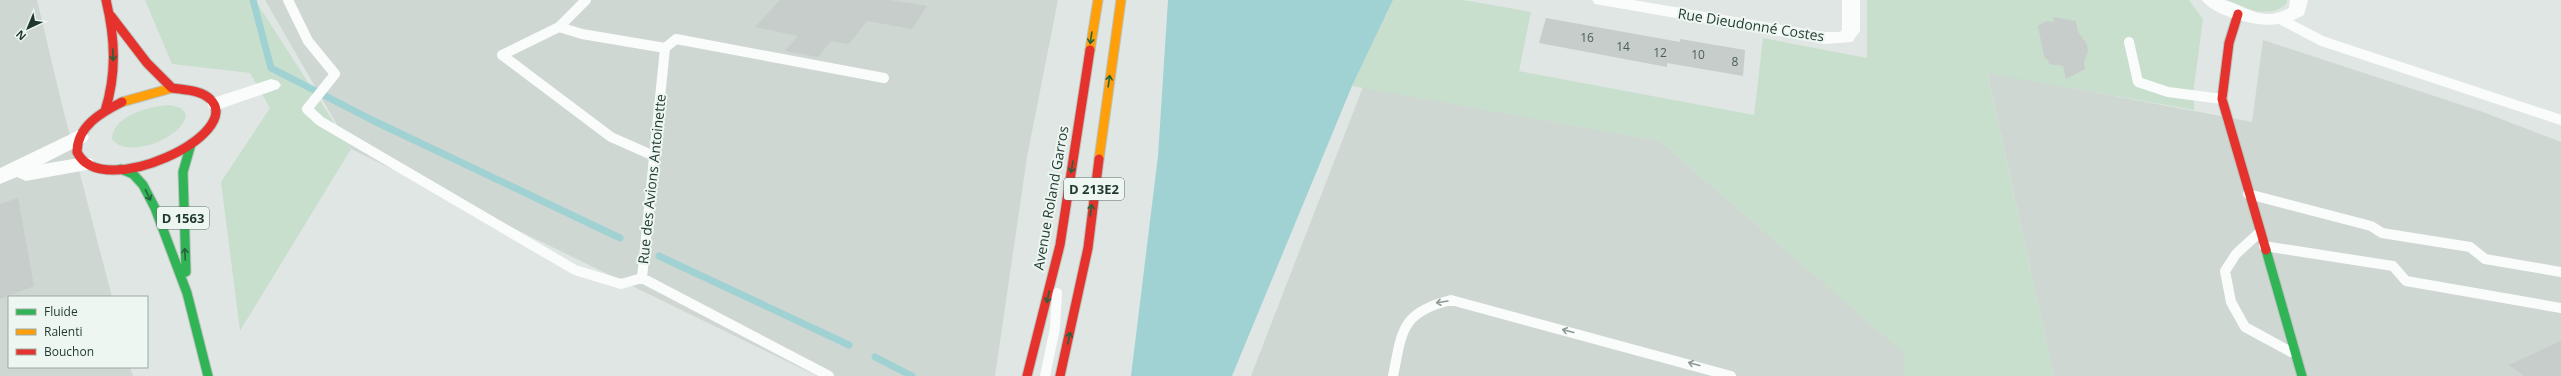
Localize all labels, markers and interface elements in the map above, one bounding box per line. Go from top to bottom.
street label: Rue Dieudonné Costes [1677,4,1826,46]
north arrow [8,8,48,48]
text: N [12,27,29,44]
house number: 16 [1580,29,1594,46]
one-way arrow [1087,31,1095,44]
house number: 14 [1616,38,1630,55]
house number: 12 [1653,44,1667,61]
house number: 10 [1691,46,1705,63]
one-way arrow [110,48,117,61]
house number: 8 [1732,53,1739,70]
one-way arrow [1105,75,1113,88]
street label: Rue des Avions Antoinette [633,93,670,265]
street label: Avenue Roland Garros [1028,124,1073,271]
one-way arrow [1067,160,1075,173]
road number: D 213E2 [1064,178,1124,200]
one-way arrow [145,189,152,201]
one-way arrow [1087,204,1095,217]
road number: D 1563 [157,207,209,229]
one-way arrow [181,248,189,261]
one-way arrow [1044,290,1051,303]
legend [8,296,148,368]
one-way arrow [1436,298,1449,306]
text: Fluide [44,303,78,320]
text: Ralenti [44,323,83,340]
one-way arrow [1562,327,1575,334]
one-way arrow [1065,332,1073,345]
text: Bouchon [44,343,94,360]
one-way arrow [1687,360,1700,367]

